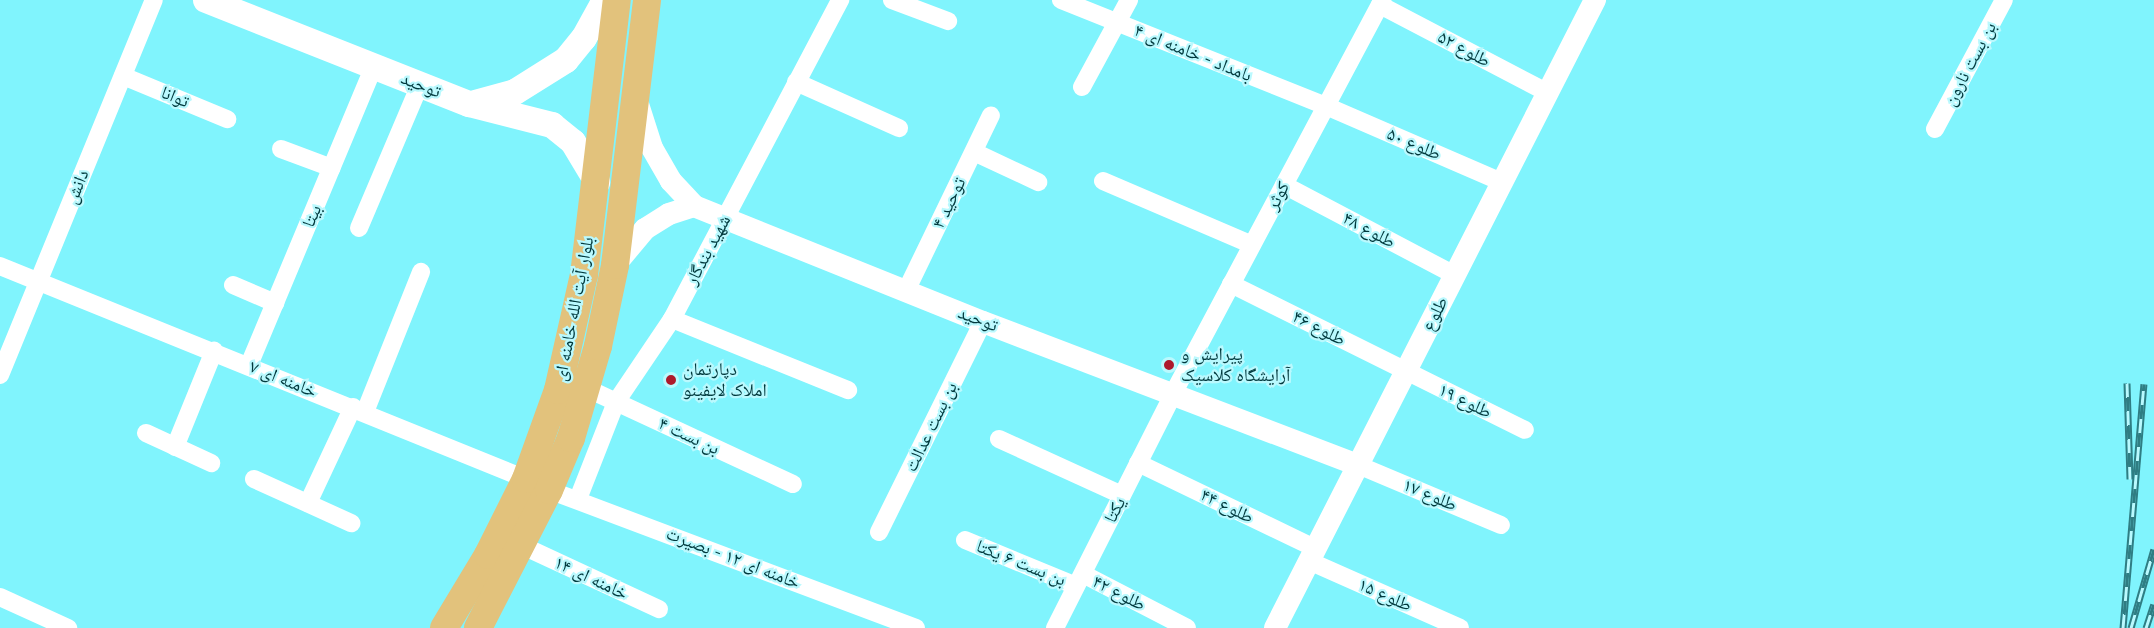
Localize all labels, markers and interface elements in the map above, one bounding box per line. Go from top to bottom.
street label: بن بست نارون [1939,18,2001,110]
street label: بامداد - خامنه ای ۴ [1131,20,1255,86]
street label: طلوع ۵۲ [1434,26,1494,72]
street label: توحید [398,67,444,103]
street label: توانا [158,82,192,112]
street label: طلوع ۵۰ [1384,123,1444,165]
street label: دانش [60,167,94,207]
street label: توحید ۴ [927,174,971,232]
street label: کوثر [1262,178,1294,214]
street label: بیتا [298,201,326,231]
street label: طلوع ۴۸ [1339,207,1399,253]
street label: شهید بندگار [681,211,735,289]
street label: بلوار آیت الله خامنه ای [549,235,599,383]
street label: طلوع [1417,293,1453,335]
street label: توحید [955,302,1001,336]
street label: طلوع ۴۶ [1289,306,1349,350]
place label: پیرایش و آرایشگاه کلاسیک [1181,344,1290,386]
street label: خامنه ای ۷ [246,356,320,402]
marker: پیرایش و آرایشگاه کلاسیک [1162,358,1176,372]
place label: دپارتمان املاک لایفینو [683,359,767,401]
marker: دپارتمان املاک لایفینو [664,373,678,387]
street label: بن بست عدالت [900,379,962,475]
street label: طلوع ۱۹ [1435,379,1495,423]
street label: بن بست ۴ [655,413,723,459]
street label: طلوع ۱۷ [1400,474,1460,516]
street label: طلوع ۴۴ [1197,484,1257,528]
street label: یکتا [1100,494,1130,526]
street label: خامنه ای ۱۲ - بصیرت [663,523,803,593]
street label: بن بست ۶ یکتا [973,535,1069,591]
street label: خامنه ای ۱۴ [551,552,631,604]
street label: طلوع ۴۲ [1089,571,1149,615]
street label: طلوع ۱۵ [1355,574,1415,616]

